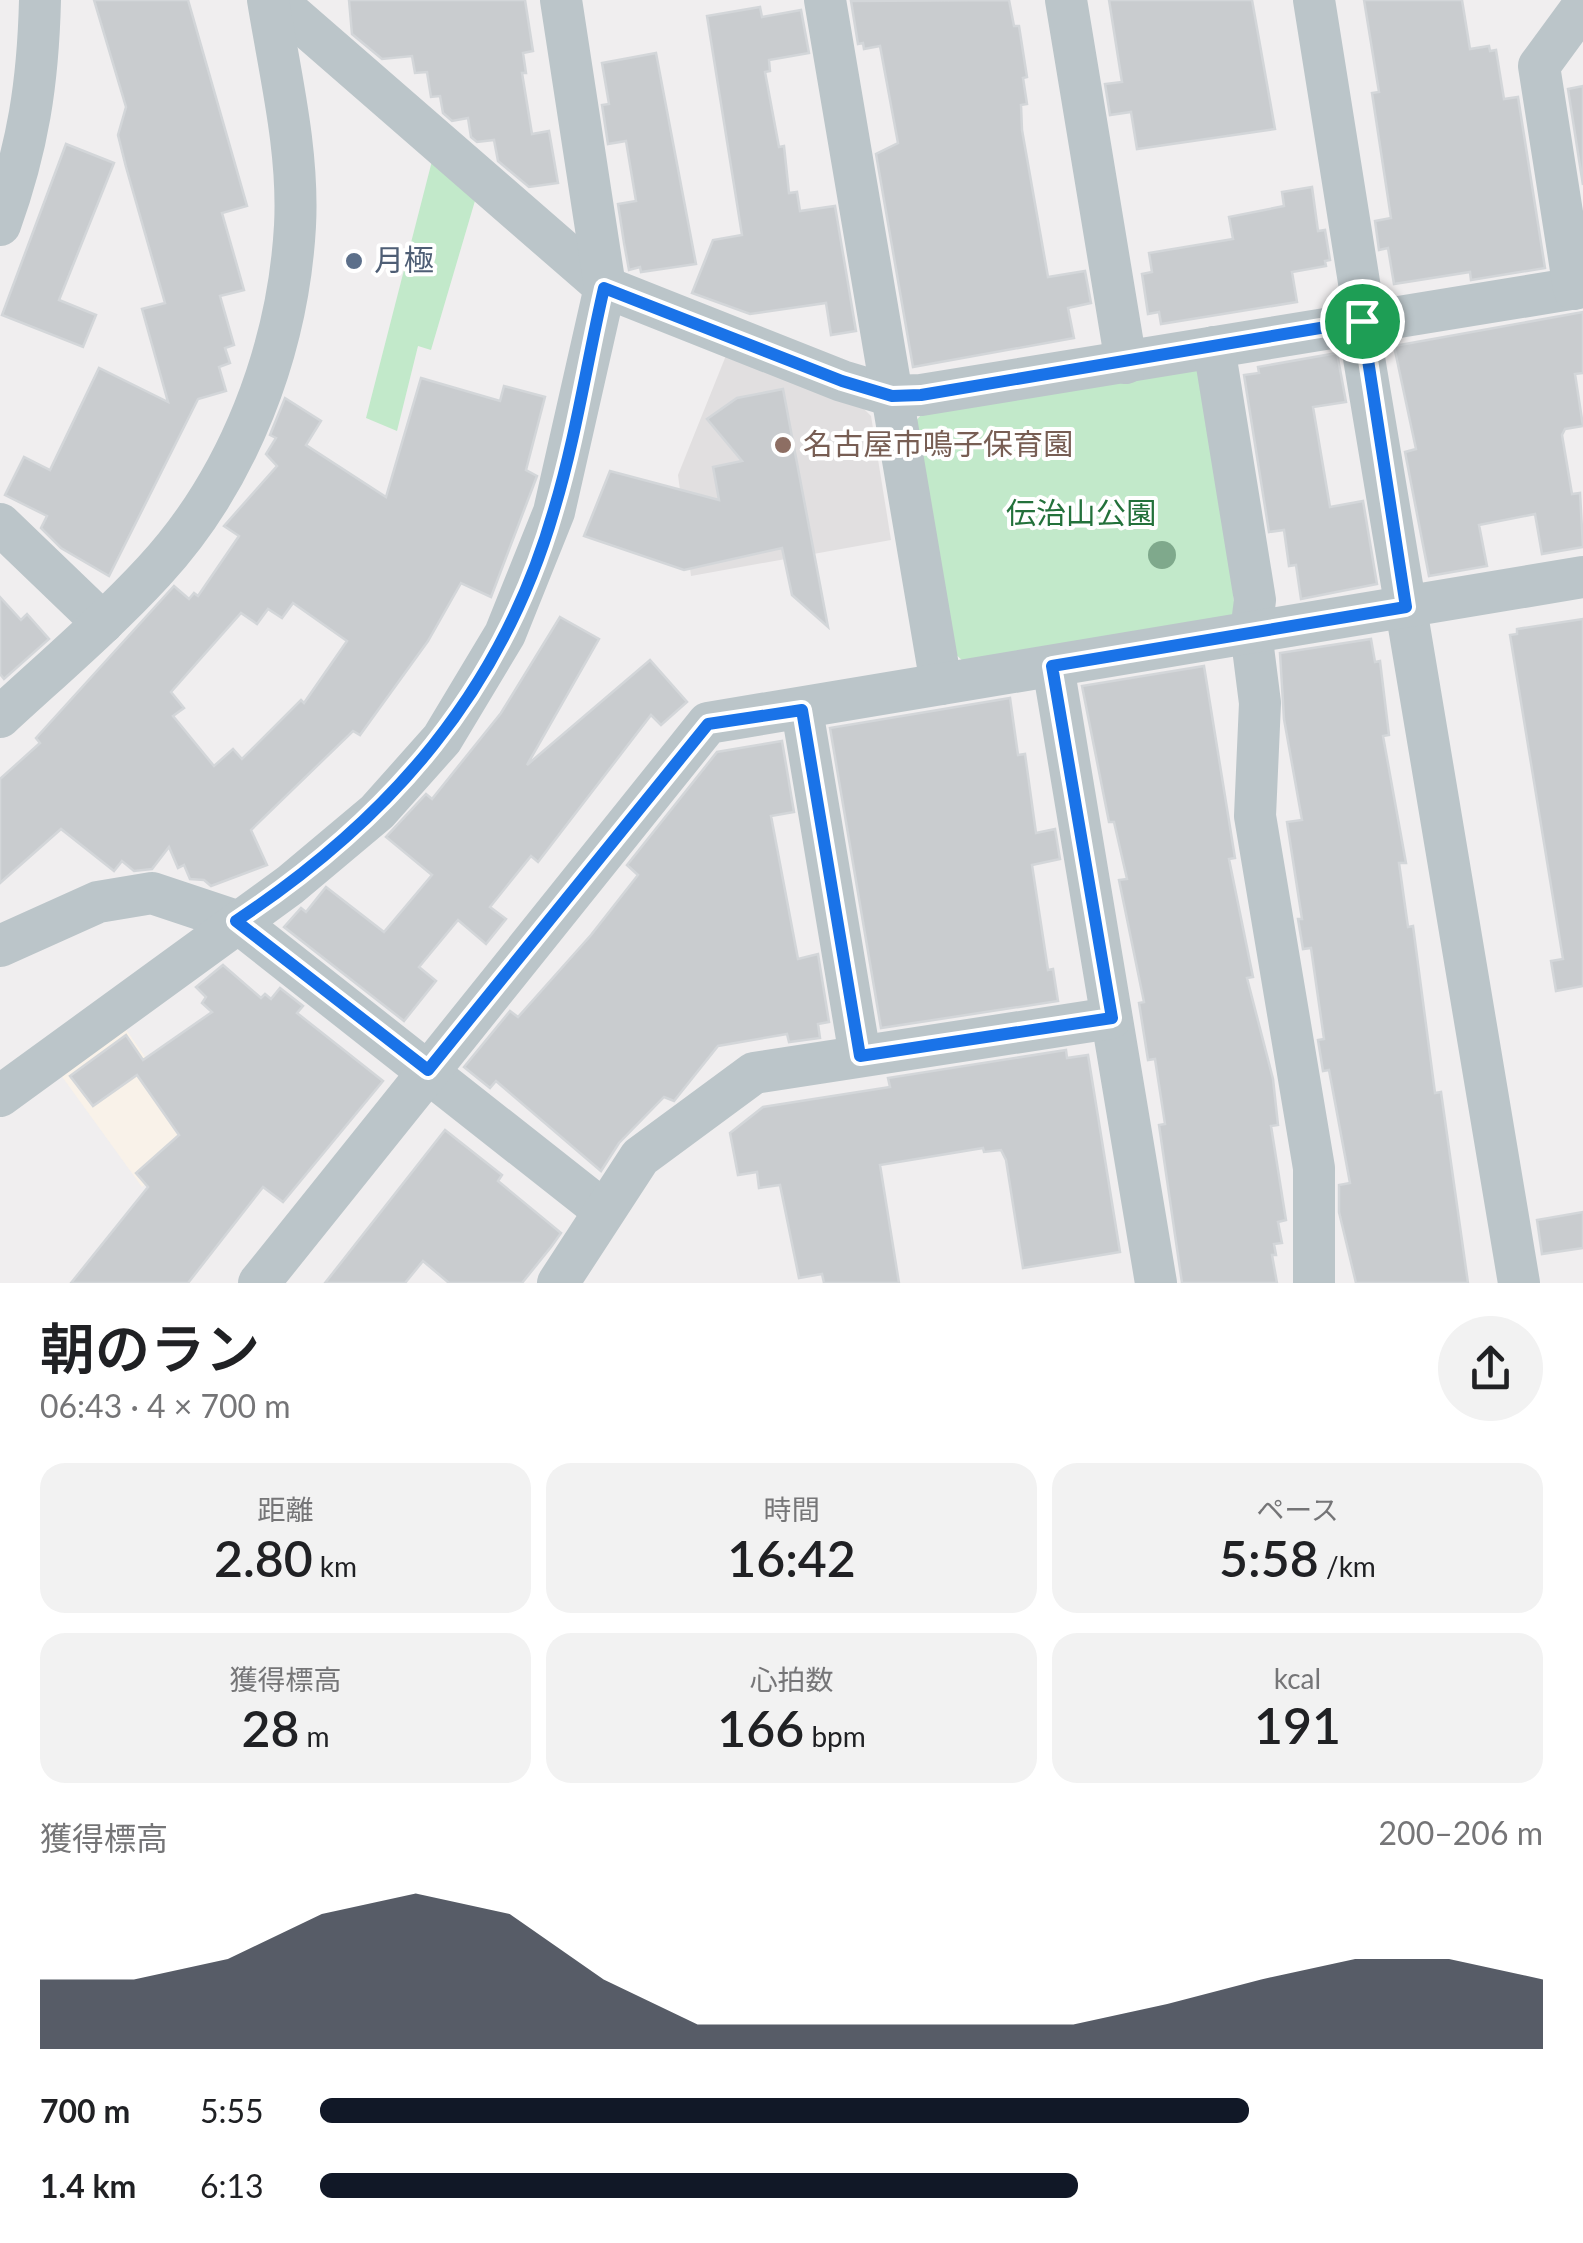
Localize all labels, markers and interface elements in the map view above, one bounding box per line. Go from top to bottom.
place label: 月極 [374,241,434,277]
marker: 月極 [343,250,365,272]
pin [1320,279,1405,364]
icon: arrive [1335,294,1390,349]
place label: 名古屋市鳴子保育園 [803,425,1073,461]
marker: 名古屋市鳴子保育園 [772,434,794,456]
park label: 伝治山公園 [1006,494,1156,530]
text: 朝のラン [40,1315,260,1381]
button: share [1438,1316,1543,1421]
text: 06:43 · 4 × 700 m [40,1386,291,1425]
text: 距離 [257,1492,314,1526]
text: 時間 [763,1492,820,1526]
text: ペース [1256,1492,1339,1526]
text: 2.80 [214,1528,313,1588]
text: 16:42 [727,1528,856,1588]
text: 5:58 [1219,1528,1319,1588]
text: km [313,1549,357,1583]
text: /km [1319,1549,1376,1583]
text: kcal [1274,1661,1321,1695]
text: 獲得標高 [229,1662,342,1696]
text: 心拍数 [749,1662,834,1696]
text: 191 [1254,1695,1341,1755]
text: 28 [241,1698,299,1758]
text: 166 [717,1698,804,1758]
text: m [299,1719,330,1753]
text: bpm [804,1719,866,1753]
text: 200–206 m [1379,1813,1543,1852]
text: 獲得標高 [40,1818,168,1857]
text: 700 m [40,2091,130,2130]
text: 5:55 [200,2091,264,2130]
text: 1.4 km [40,2166,136,2205]
text: 6:13 [200,2166,264,2205]

